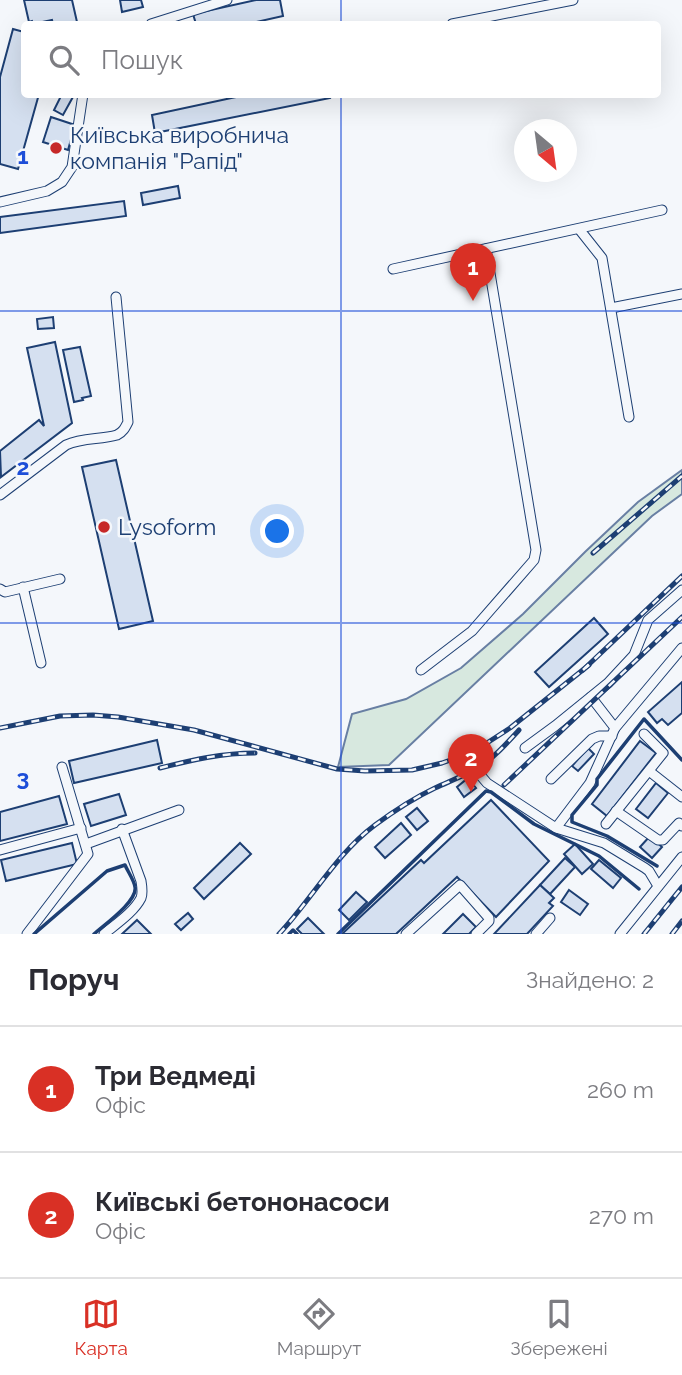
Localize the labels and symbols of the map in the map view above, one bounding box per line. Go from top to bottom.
north arrow [514,119,577,182]
place label: Київська виробнича компанія "Рапід" [70,121,289,174]
marker: Київська виробнича компанія "Рапід" [48,140,64,156]
text: 1 [17,142,29,169]
pin: 1 [450,243,496,301]
text: 2 [17,453,29,480]
place label: Lysoform [118,513,216,540]
your location [260,514,294,548]
marker: Lysoform [96,519,112,535]
pin: 2 [448,734,494,792]
text: 3 [17,764,29,791]

